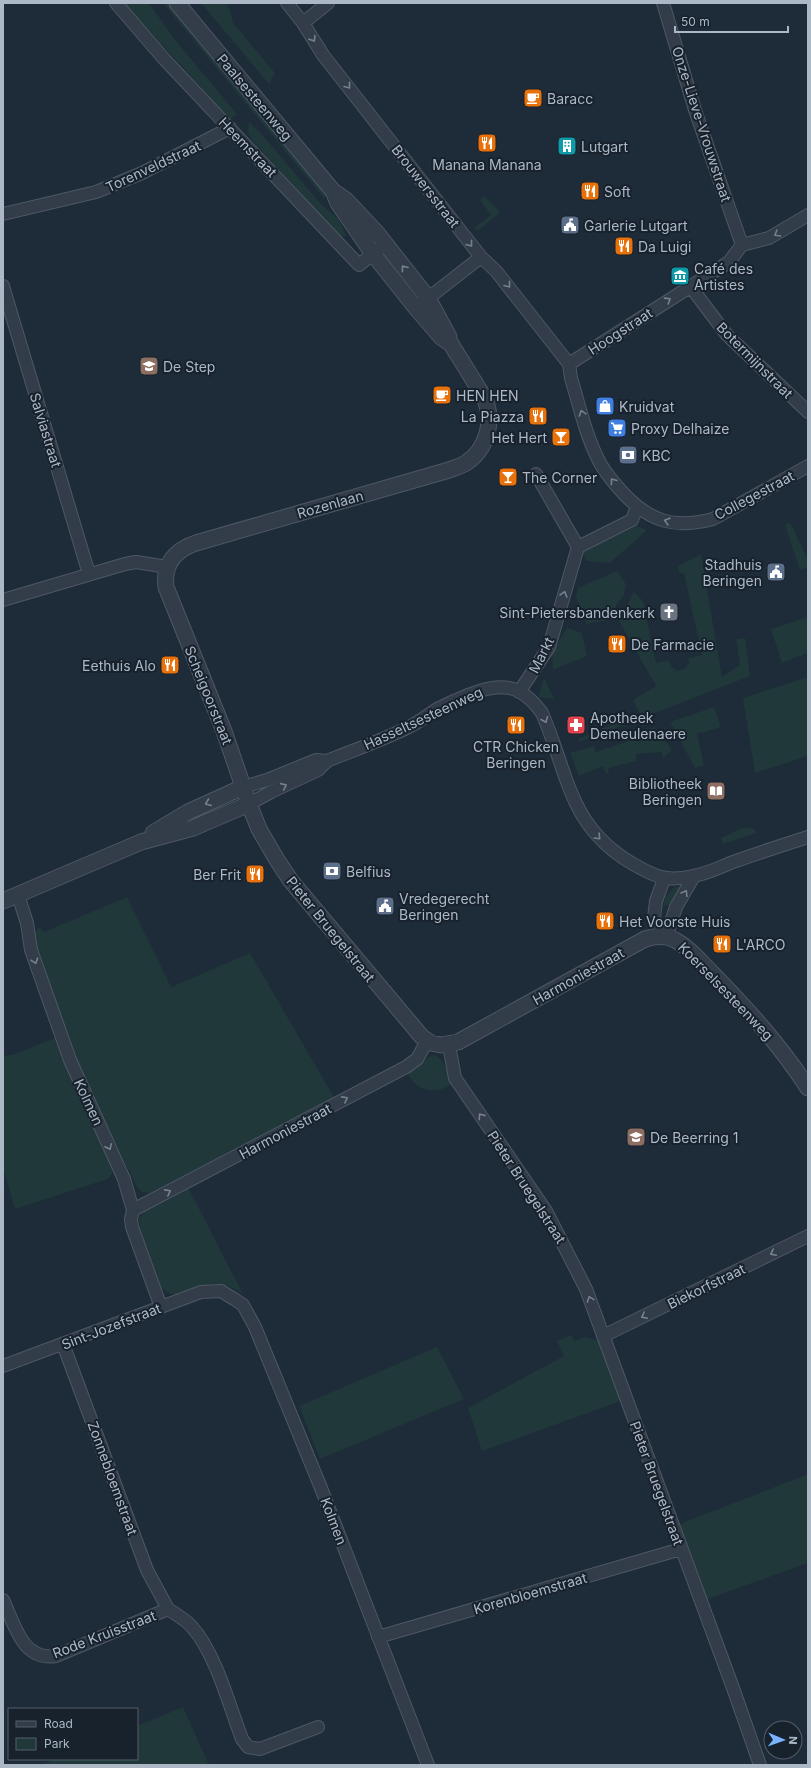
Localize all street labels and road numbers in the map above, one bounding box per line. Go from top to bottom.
street label: Onze-Lieve-Vrouwstraat [669,44,735,204]
street label: Paalsesteenweg [214,50,296,144]
street label: Heemstraat [215,114,281,181]
street label: Torenveldstraat [103,136,204,195]
street label: Brouwersstraat [388,141,464,231]
street label: Hoogstraat [585,304,656,358]
street label: Botermijnstraat [713,318,797,402]
street label: Salviastraat [27,391,66,470]
street label: Collegestraat [711,467,797,523]
street label: Rozenlaan [295,486,365,522]
street label: Markt [525,634,557,676]
street label: Scheigoorstraat [181,643,237,747]
street label: Hasseltsesteenweg [361,683,485,753]
street label: Pieter Bruegelstraat [283,873,379,986]
street label: Koerselsesteenweg [675,938,777,1044]
street label: Harmoniestraat [529,944,627,1008]
street label: Kolmen [71,1076,107,1128]
street label: Harmoniestraat [236,1099,334,1162]
street label: Pieter Bruegelstraat [484,1127,570,1247]
street label: Biekorfstraat [664,1260,748,1312]
street label: Sint-Jozefstraat [59,1299,163,1353]
street label: Zonnebloemstraat [84,1419,142,1538]
street label: Pieter Bruegelstraat [627,1419,688,1548]
street label: Kolmen [317,1495,351,1547]
street label: Korenbloemstraat [471,1569,589,1617]
street label: Rode Kruisstraat [50,1606,158,1661]

